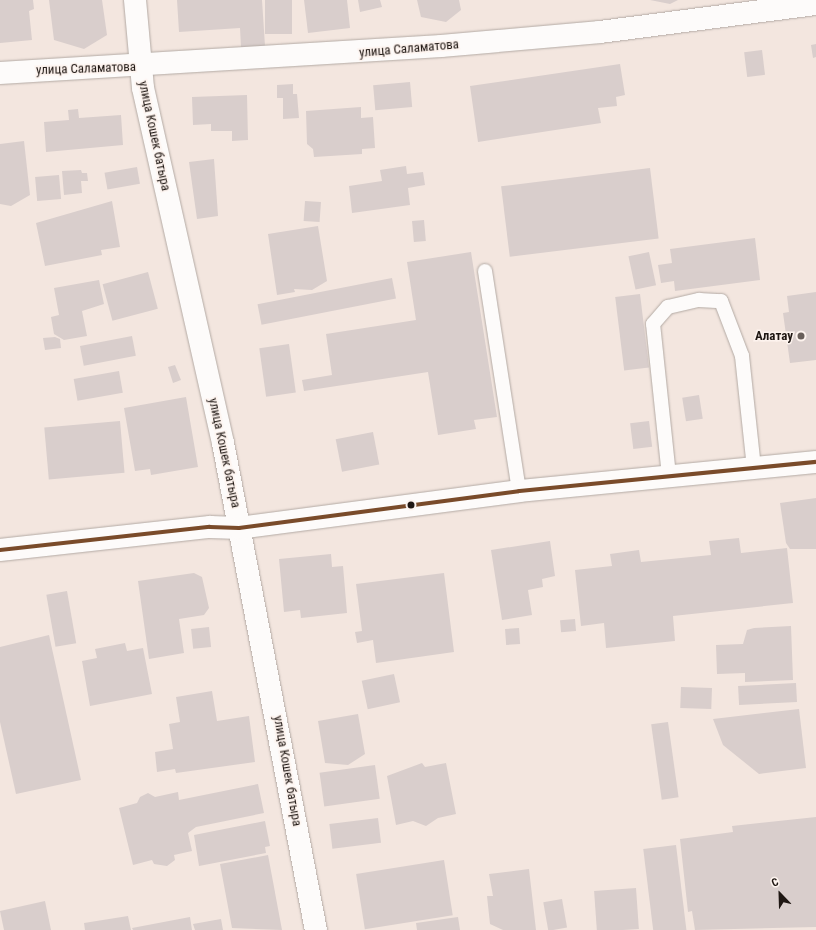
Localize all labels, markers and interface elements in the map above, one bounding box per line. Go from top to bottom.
street label: улица Саламатова [359,37,459,61]
street label: улица Саламатова [36,59,136,79]
street label: улица Кошек батыра [135,80,173,192]
place label: Алатау [755,328,793,344]
marker: Алатау [796,331,806,341]
street label: улица Кошек батыра [205,397,243,509]
unlabelled marker [406,500,416,510]
street label: улица Кошек батыра [270,715,304,827]
north arrow [760,874,800,914]
text: С [770,875,781,890]

